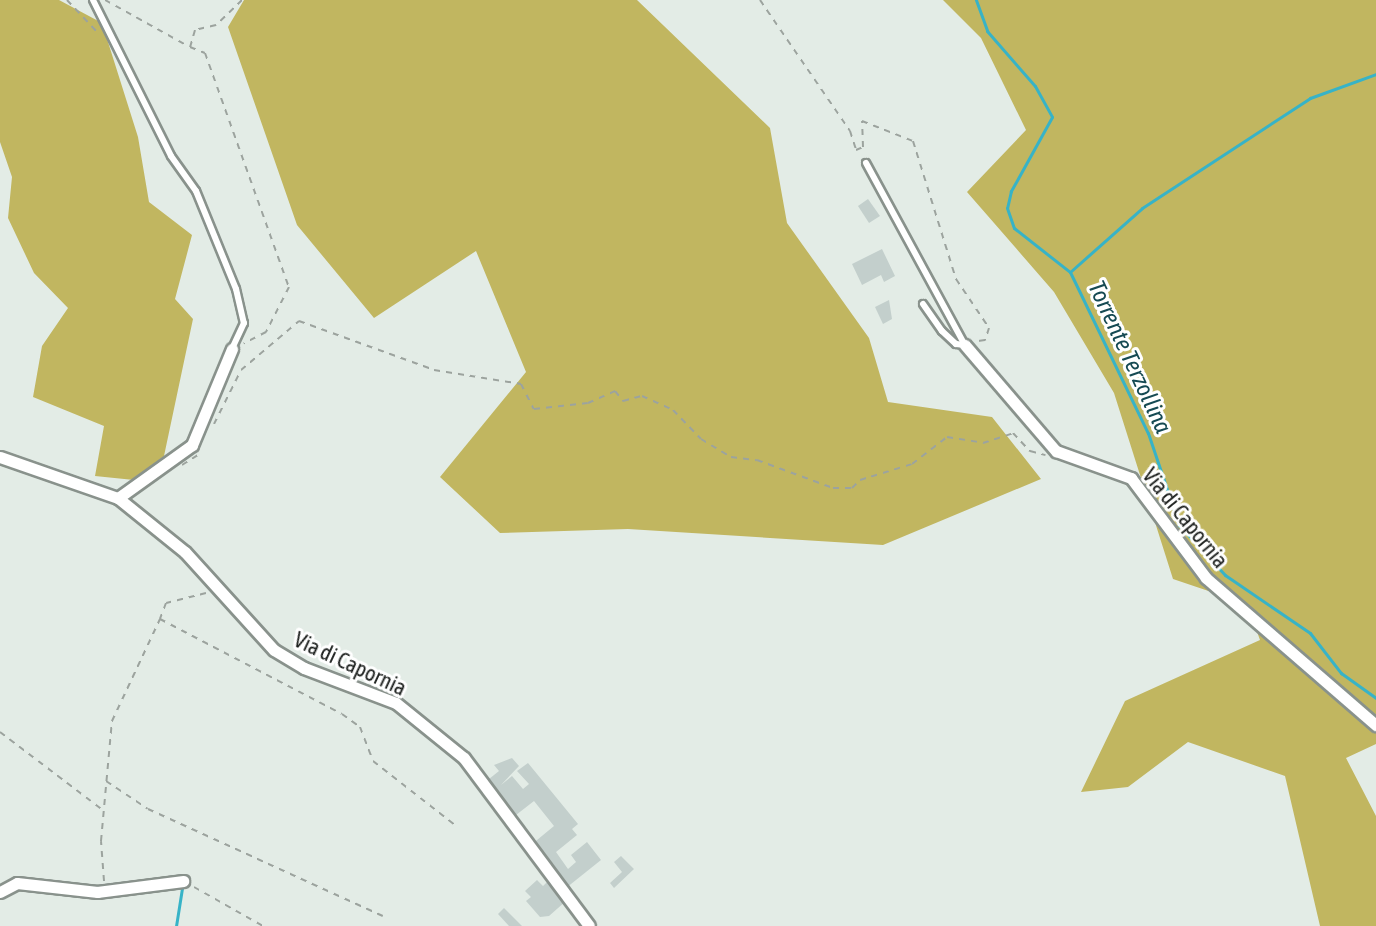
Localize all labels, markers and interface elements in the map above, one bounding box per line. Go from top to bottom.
water label: Torrente Terzollina [1082,276,1178,438]
street label: Via di Capornia [1137,463,1233,573]
street label: Via di Capornia [290,626,410,702]

